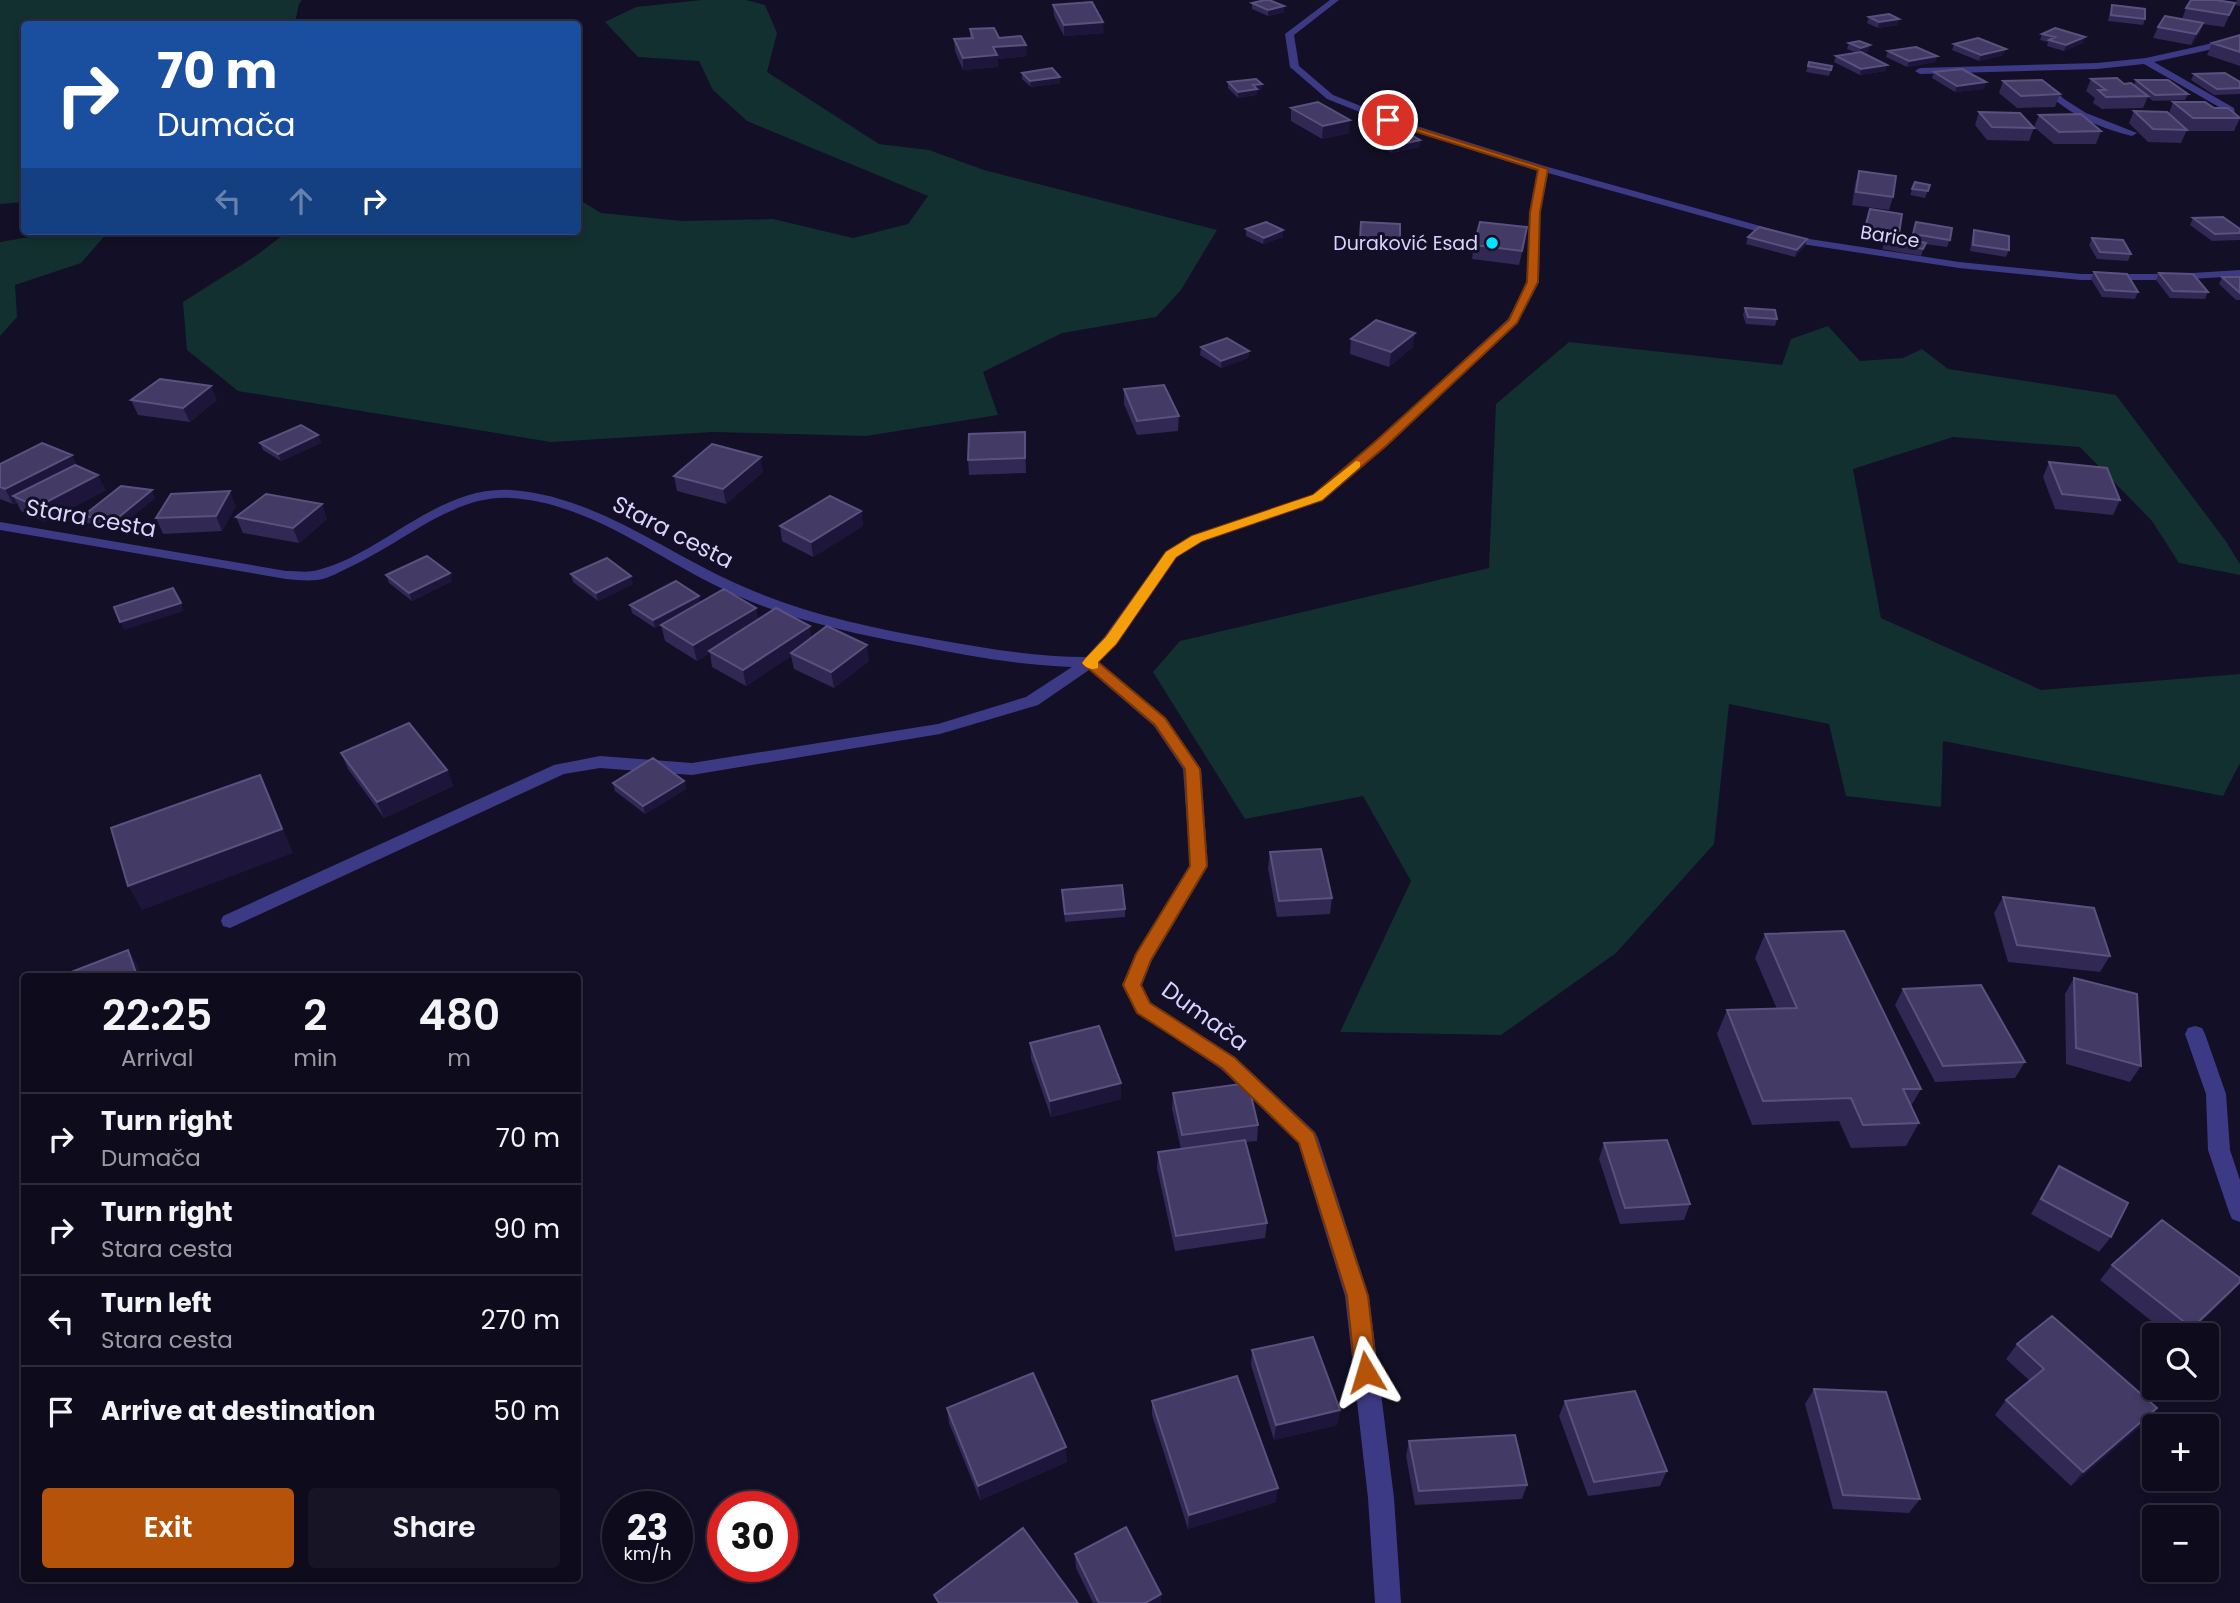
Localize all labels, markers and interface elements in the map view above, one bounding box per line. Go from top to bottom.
text: 70 m [157,37,277,105]
icon: right [42,49,133,140]
pin [1358,90,1418,150]
icon: arrive [1369,101,1407,139]
text: Dumača [157,102,296,147]
icon: left [209,182,247,220]
icon: ahead [282,182,320,220]
icon: right [355,182,393,220]
street label: Barice [1858,219,1921,254]
place label: Duraković Esad [1333,230,1478,257]
marker: Duraković Esad [1484,235,1500,251]
street label: Stara cesta [607,488,739,576]
street label: Stara cesta [23,491,159,545]
street label: Dumača [1155,974,1255,1058]
text: 22:25 [102,986,212,1045]
text: 2 [303,986,327,1045]
text: 480 [418,986,500,1045]
text: Arrival [121,1042,193,1074]
text: min [293,1042,337,1074]
text: m [447,1042,471,1074]
text: Turn right [101,1103,233,1139]
icon: right [42,1120,80,1158]
text: 70 m [496,1120,560,1156]
text: Dumača [101,1142,201,1174]
text: Turn right [101,1194,233,1230]
icon: right [42,1211,80,1249]
text: 90 m [494,1211,560,1247]
text: Stara cesta [101,1233,233,1265]
text: Turn left [101,1285,212,1321]
icon: left [42,1302,80,1340]
text: 270 m [481,1302,560,1338]
map controls [2142,1323,2219,1582]
button: search [2142,1323,2219,1400]
text: Stara cesta [101,1324,233,1356]
position arrow [1329,1335,1403,1409]
icon: arrive [42,1393,80,1431]
text: Arrive at destination [101,1393,376,1429]
text: 50 m [494,1393,560,1429]
button: + [2142,1414,2219,1491]
button: Exit [42,1488,294,1568]
button: Share [308,1488,560,1568]
speed limit sign: 30 [707,1491,798,1582]
text: 23 [627,1503,668,1552]
button: − [2142,1505,2219,1582]
text: km/h [624,1541,671,1566]

